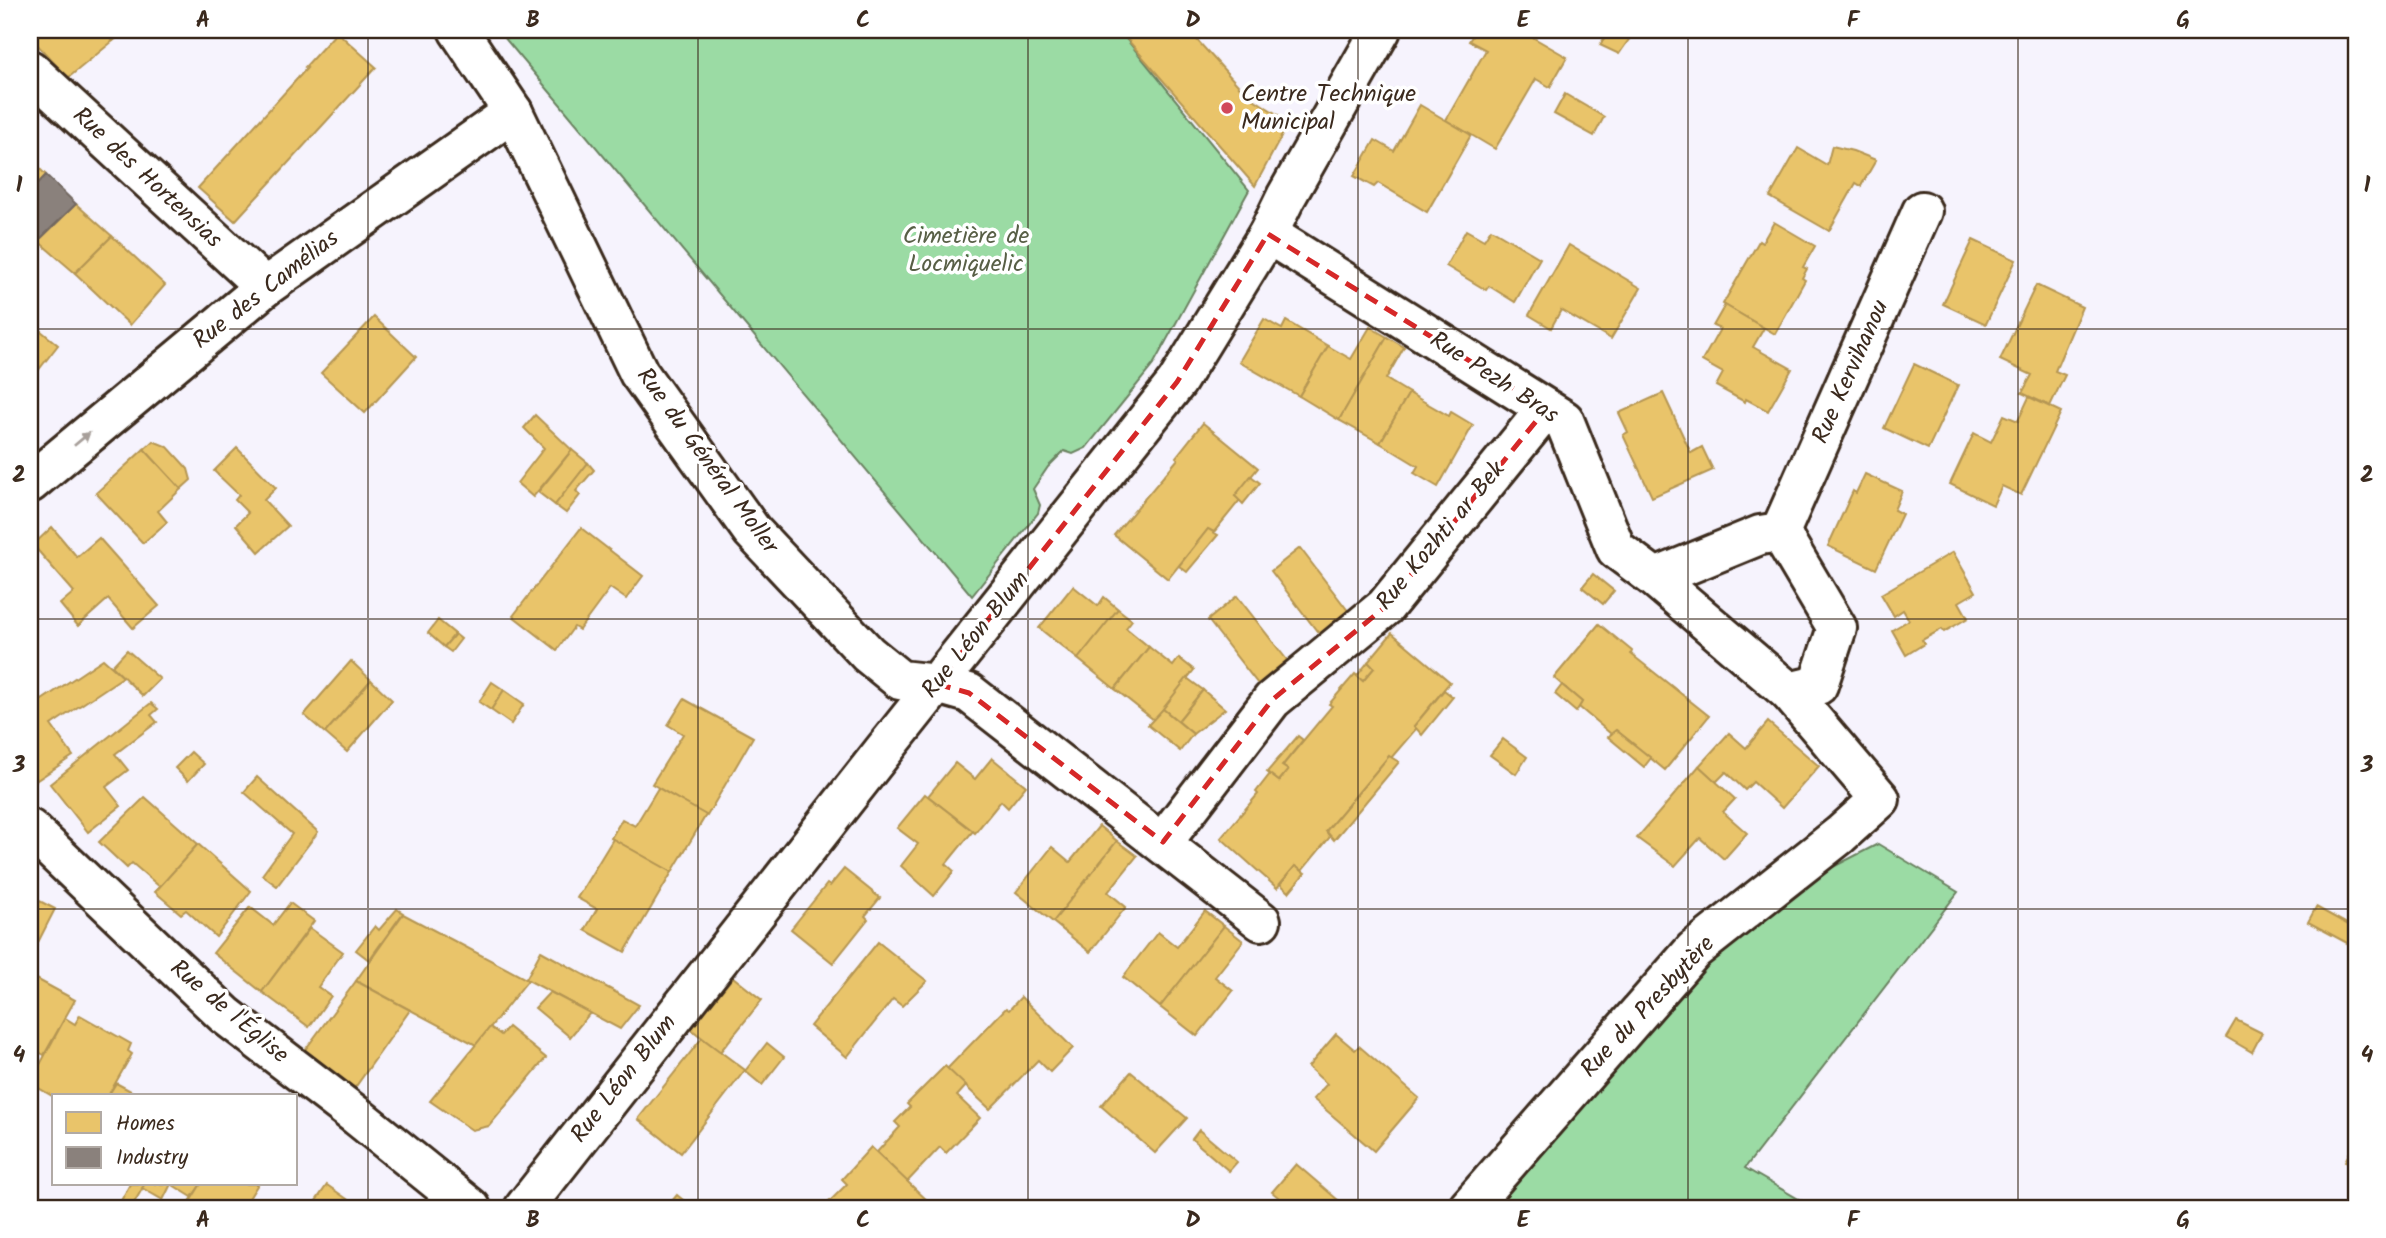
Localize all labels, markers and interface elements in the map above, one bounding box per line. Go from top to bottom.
text: A [196,3,210,39]
text: B [526,3,540,39]
text: C [856,3,870,39]
text: D [1185,3,1201,39]
text: E [1517,3,1531,39]
text: F [1847,3,1861,39]
text: G [2176,3,2190,39]
place label: Centre Technique Municipal [1241,75,1416,142]
street label: Rue des Hortensias [63,98,231,258]
marker: Centre Technique Municipal [1219,100,1235,116]
text: 1 [16,168,23,204]
text: 1 [2364,168,2371,204]
park label: Cimetière de Locmiquelic [903,217,1030,284]
street label: Rue des Camélias [184,220,348,360]
street label: Rue Kervihanou [1802,293,1900,450]
street label: Rue Pezh Bras [1421,321,1567,435]
street label: Rue du Général Moller [626,359,789,564]
one-way arrow [74,432,91,447]
street label: Rue Kozhti ar Bek [1367,452,1516,619]
text: 2 [12,458,26,494]
text: 2 [2360,458,2374,494]
street label: Rue Léon Blum [912,563,1040,707]
text: 3 [12,748,26,784]
text: 3 [2360,748,2374,784]
street label: Rue du Presbytère [1571,926,1725,1087]
street label: Rue de l'Église [161,950,298,1074]
street label: Rue Léon Blum [561,1006,687,1152]
text: 4 [13,1038,26,1074]
text: 4 [2361,1038,2374,1074]
legend [52,1094,298,1186]
text: Homes [116,1108,175,1141]
text: Industry [116,1142,188,1175]
text: A [196,1203,210,1238]
text: B [526,1203,540,1238]
text: C [856,1203,870,1238]
text: D [1185,1203,1201,1238]
text: E [1517,1203,1531,1238]
text: F [1847,1203,1861,1238]
text: G [2176,1203,2190,1238]

